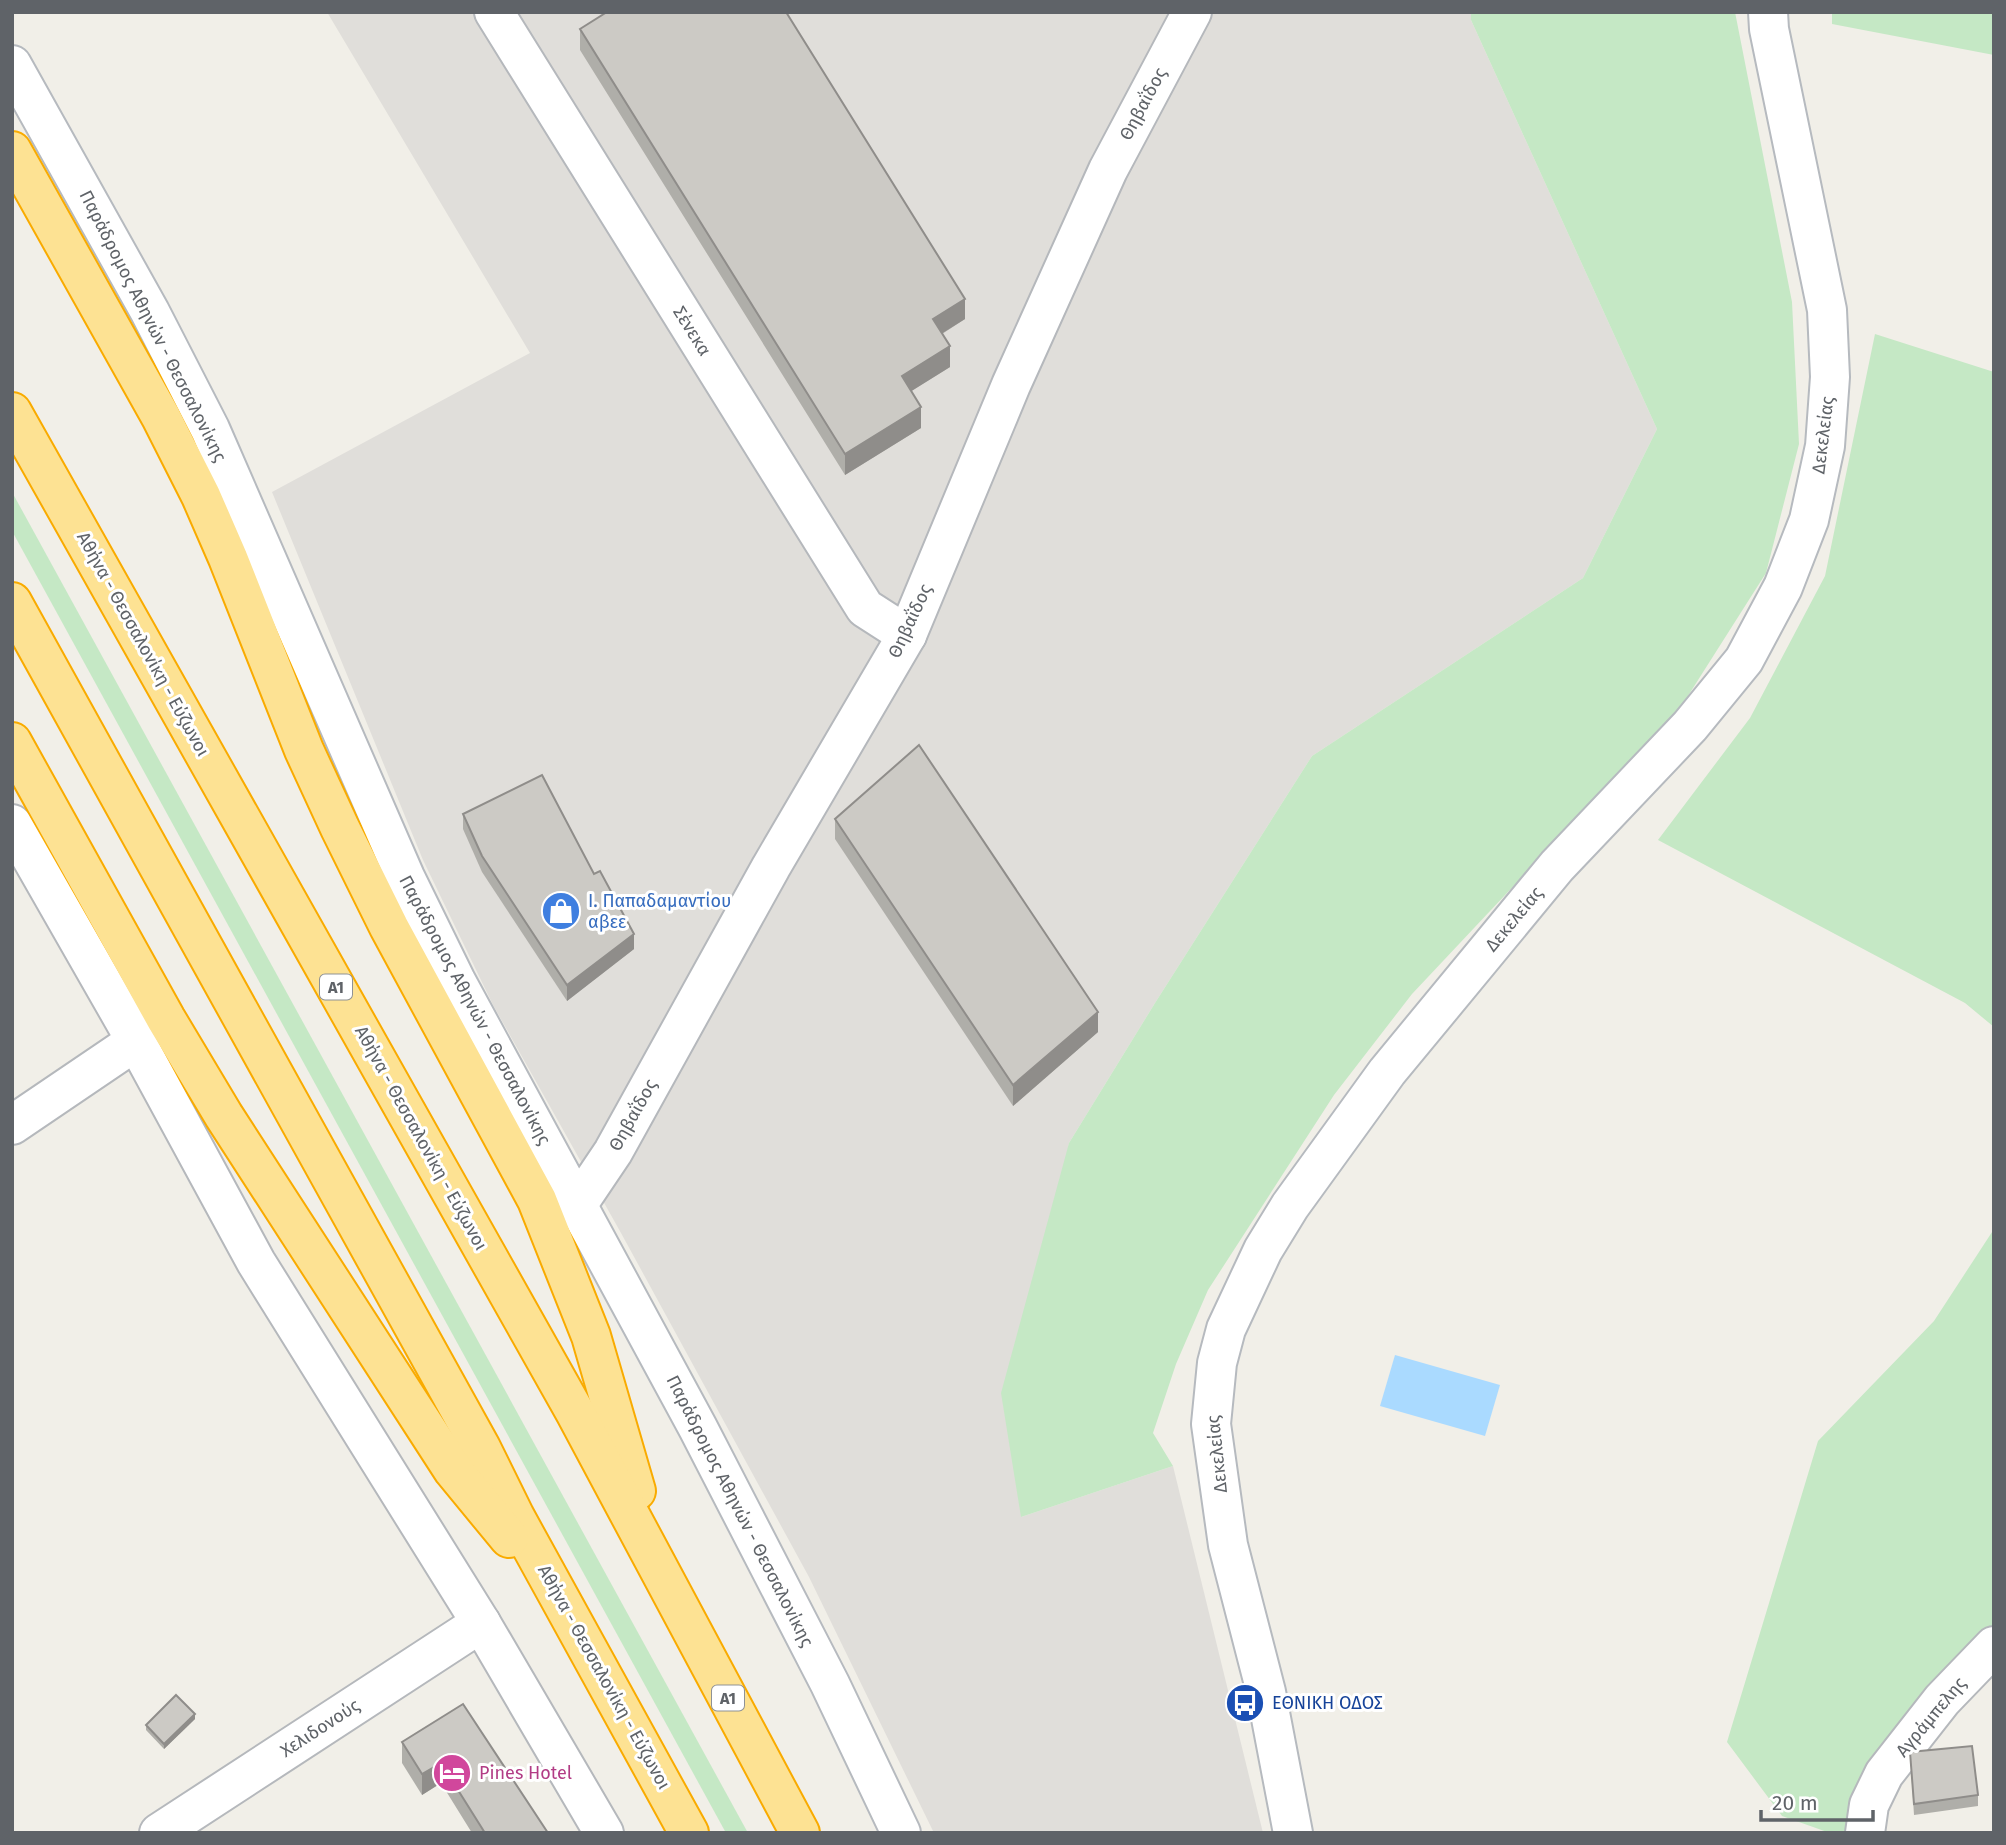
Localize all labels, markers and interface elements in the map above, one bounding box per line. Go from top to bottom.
street label: Θηβαΐδος [1114,63,1172,144]
street label: Παράδρομος Αθηνών - Θεσσαλονίκης [75,187,232,466]
street label: Σένεκα [668,302,716,360]
street label: Δεκελείας [1807,394,1839,475]
street label: Αθήνα - Θεσσαλονίκη - Εύζωνοι [72,528,214,760]
street label: Θηβαΐδος [882,580,937,661]
street label: Παράδρομος Αθηνών - Θεσσαλονίκης [394,872,556,1149]
street label: Δεκελείας [1481,882,1548,956]
shop icon: Ι. Παπαδαμαντίου αβεε [540,890,582,932]
place label: Ι. Παπαδαμαντίου αβεε [588,890,731,933]
road number: Α1 [320,974,352,1000]
street label: Αθήνα - Θεσσαλονίκη - Εύζωνοι [350,1022,492,1254]
street label: Θηβαΐδος [603,1074,662,1155]
street label: Παράδρομος Αθηνών - Θεσσαλονίκης [662,1372,819,1651]
street label: Δεκελείας [1202,1414,1232,1494]
street label: Αθήνα - Θεσσαλονίκη - Εύζωνοι [533,1561,675,1793]
street label: Αγράμπελης [1891,1672,1971,1761]
bus stop icon: ΕΘΝΙΚΗ ΟΔΟΣ [1224,1682,1266,1724]
road number: Α1 [712,1686,744,1710]
place label: ΕΘΝΙΚΗ ΟΔΟΣ [1272,1692,1383,1714]
street label: Χελιδονούς [276,1694,364,1762]
hotel icon: Pines Hotel [431,1752,473,1794]
place label: Pines Hotel [479,1762,572,1784]
scale bar [1761,1778,1873,1822]
text: 20 m [1772,1790,1818,1816]

